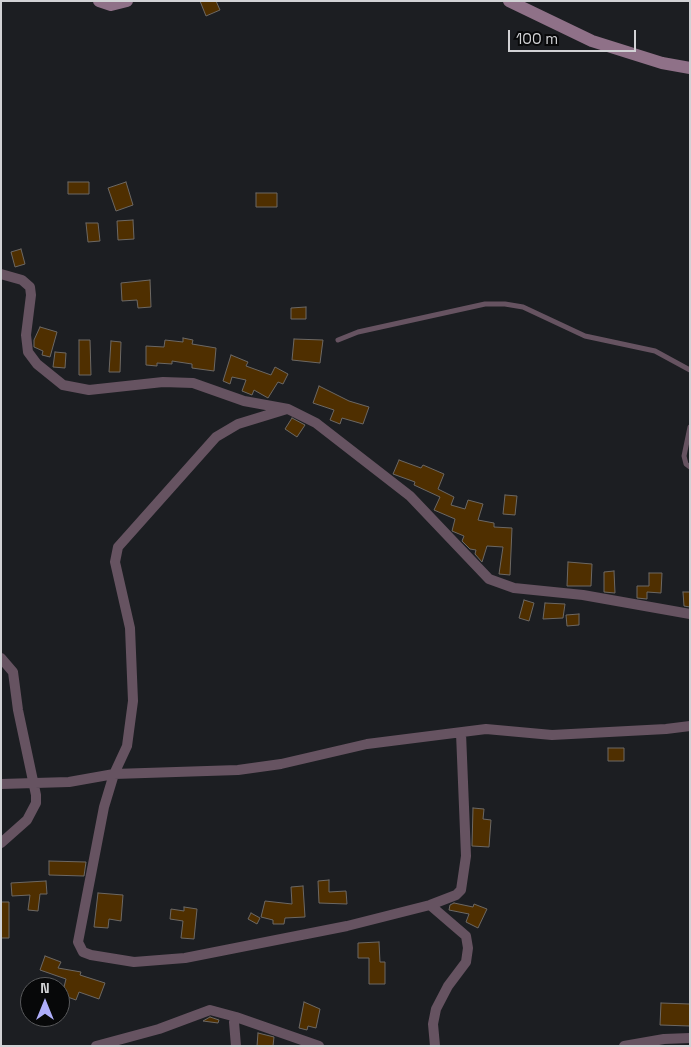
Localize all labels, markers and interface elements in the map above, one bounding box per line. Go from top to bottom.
scale bar [511,20,638,52]
text: 100 m [516,29,558,48]
north arrow [20,977,70,1027]
text: N [40,979,50,997]

